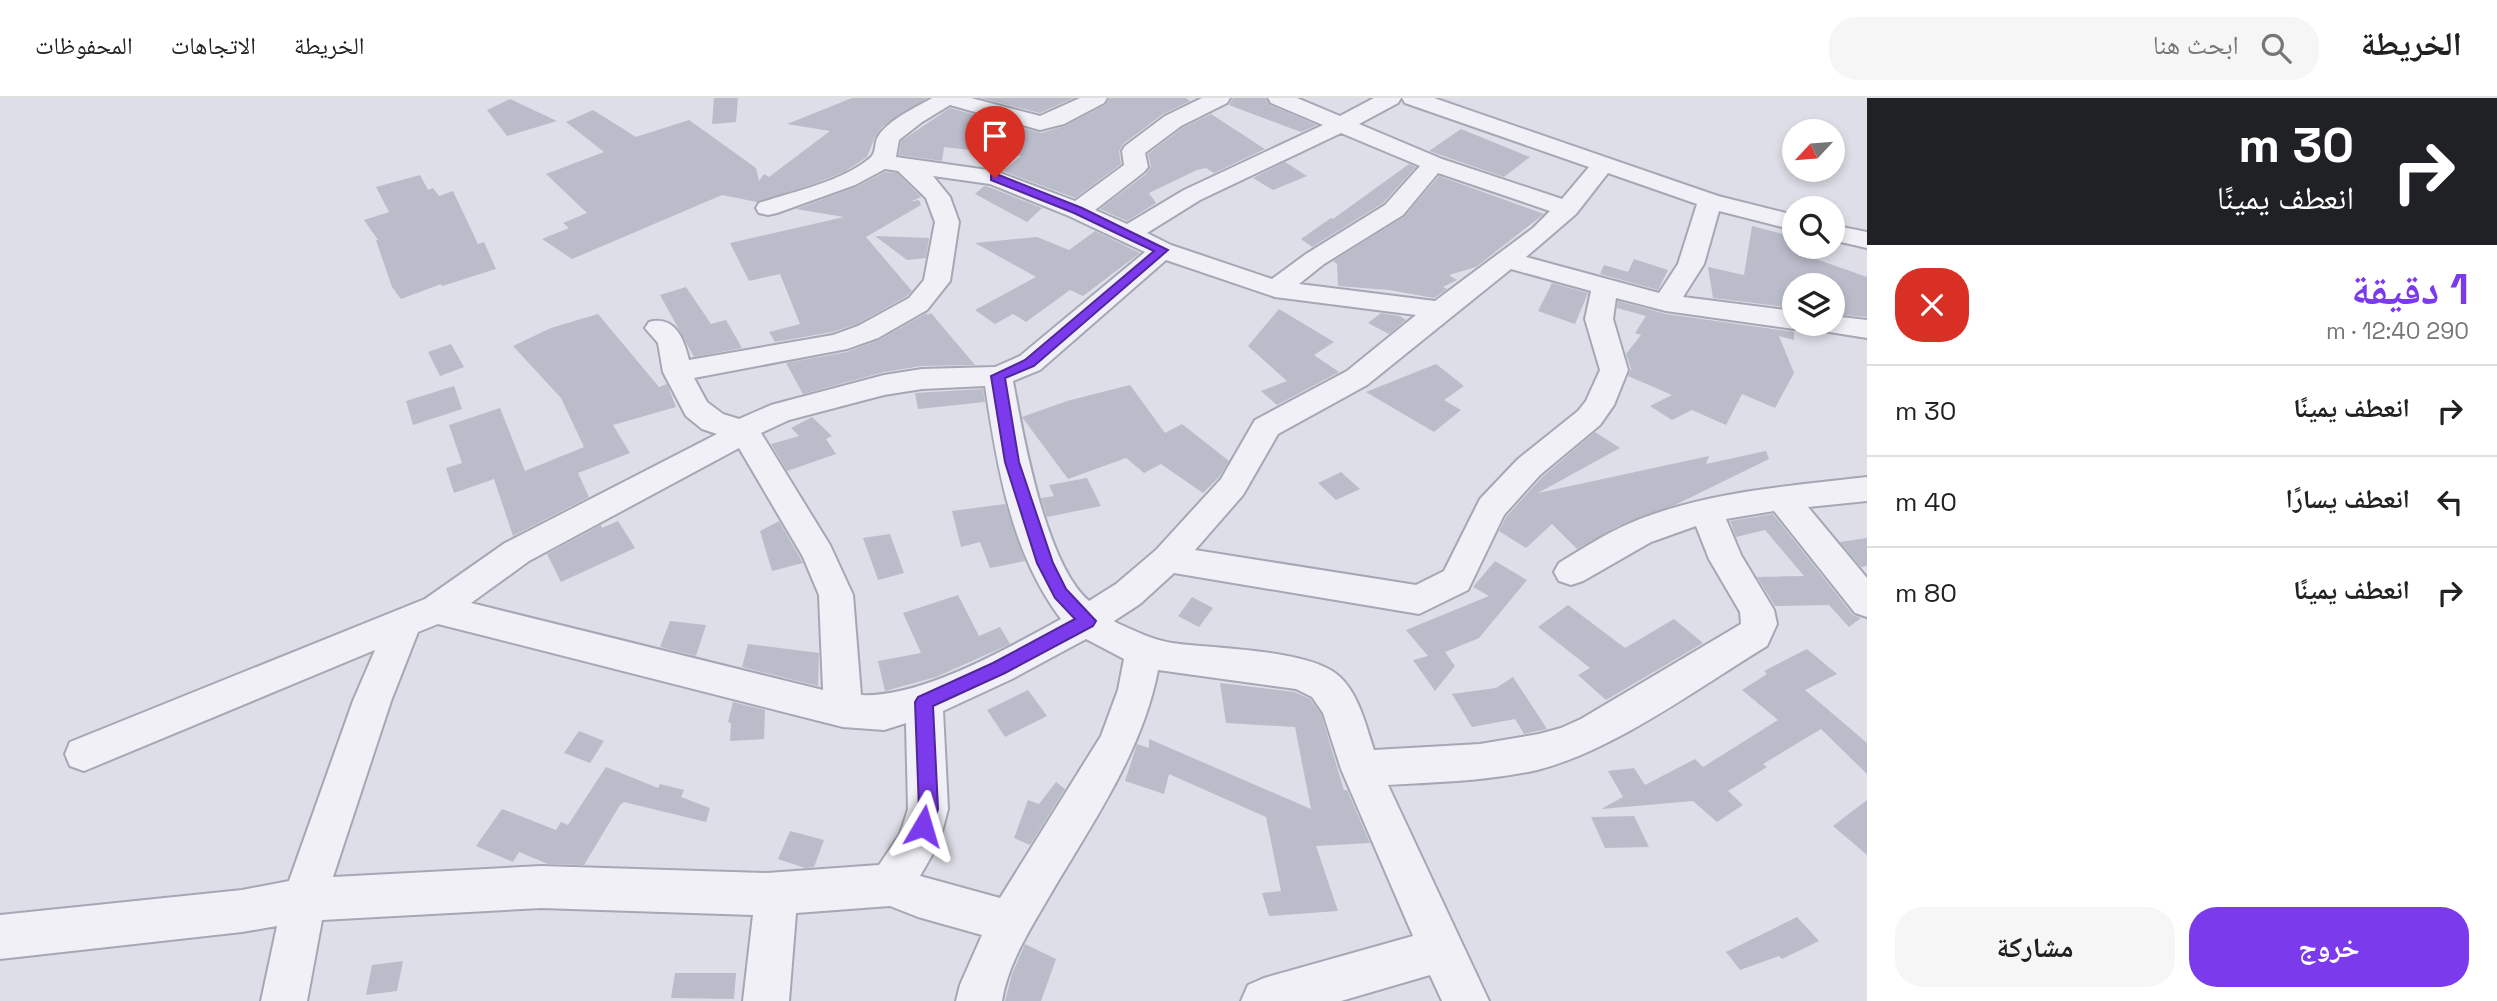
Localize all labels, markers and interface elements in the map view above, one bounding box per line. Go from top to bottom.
search box [1829,17,2319,80]
text: الخريطة [2361,23,2462,65]
text: ابحث هنا [2153,28,2239,62]
icon: search [2257,29,2295,67]
text: المحفوظات [35,30,133,61]
text: الاتجاهات [171,30,256,61]
text: الخريطة [294,30,365,61]
pin [965,106,1025,178]
text: 30 m [2238,114,2354,176]
icon: arrive [976,117,1014,155]
north arrow [1782,119,1844,182]
map controls [1782,119,1845,336]
icon: right [2378,126,2469,217]
text: انعطف يمينًا [2217,178,2354,218]
button: search [1782,196,1845,259]
text: 1 دقيقة [2351,263,2469,316]
button: close [1895,268,1969,342]
button: layers [1782,273,1845,336]
text: 290 m · 12:40 [2326,316,2469,346]
text: انعطف يمينًا [2293,391,2410,425]
icon: right [2431,392,2469,430]
text: 30 m [1895,394,1956,428]
text: انعطف يسارًا [2286,482,2410,516]
icon: left [2431,483,2469,521]
text: 40 m [1895,485,1957,519]
text: انعطف يمينًا [2293,573,2410,607]
icon: right [2431,574,2469,612]
text: 80 m [1895,576,1957,610]
position arrow [886,789,960,863]
button: مشاركة [1895,907,2175,987]
button: خروج [2189,907,2469,987]

